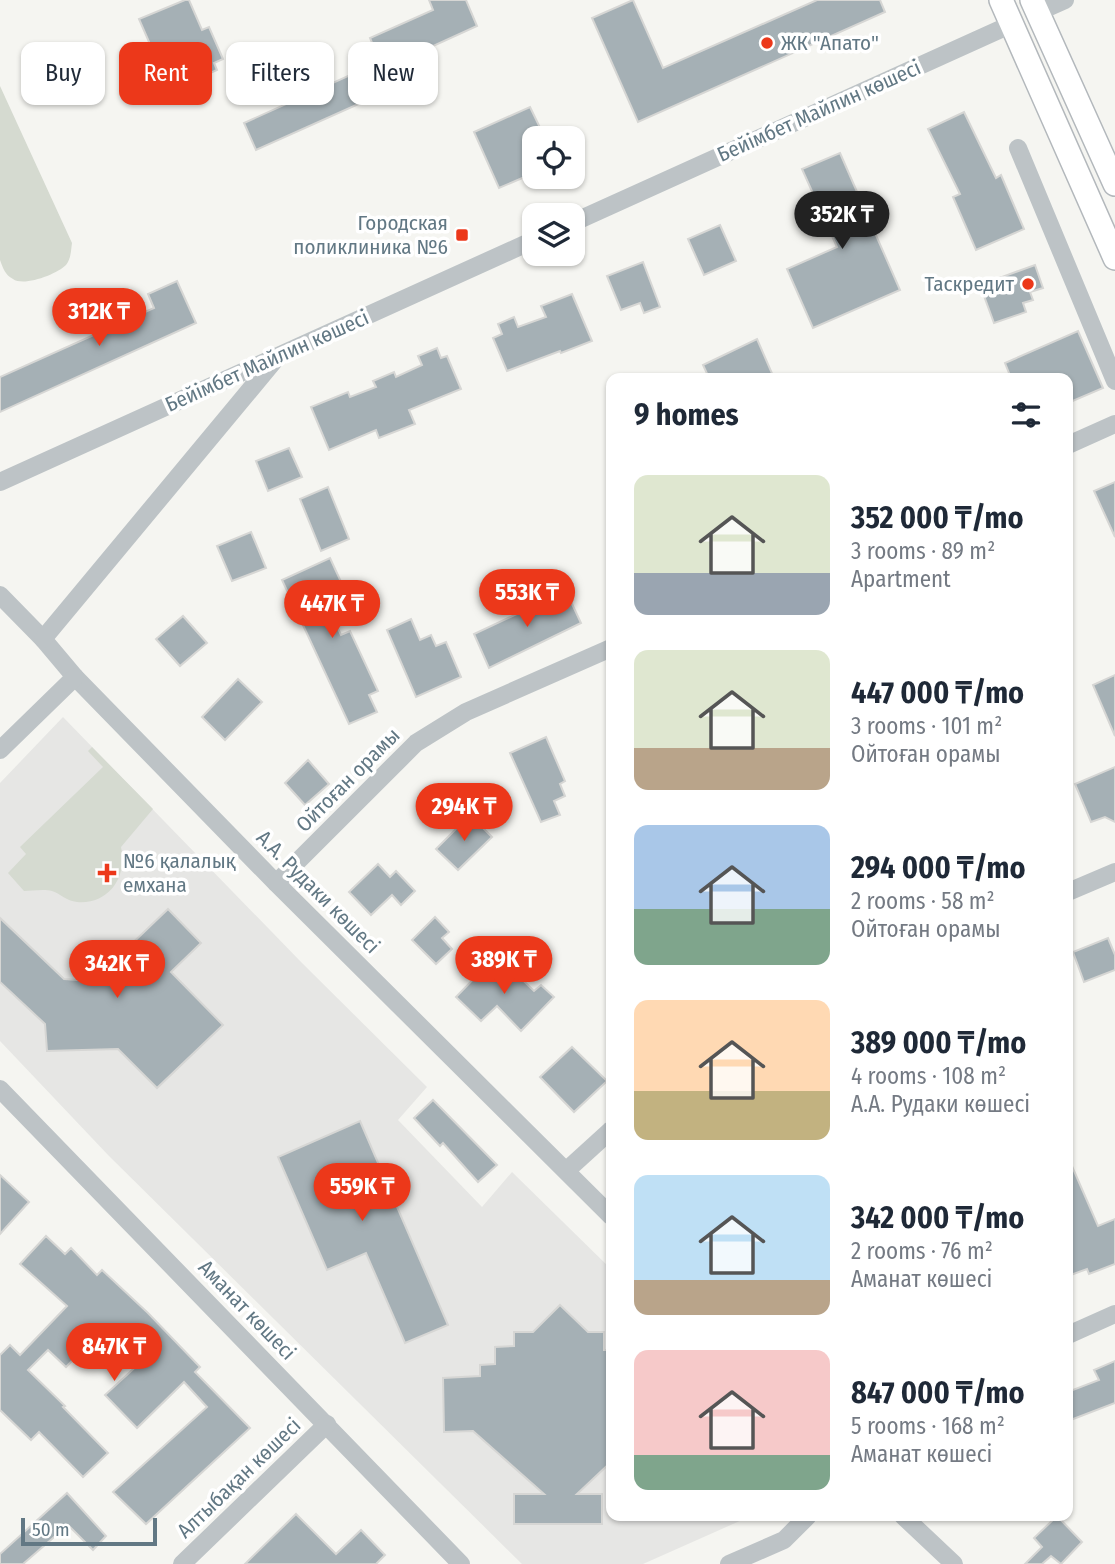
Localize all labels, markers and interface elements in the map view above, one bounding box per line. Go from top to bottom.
place label: ЖК "Апато" [781,30,879,56]
marker: ЖК "Апато" [759,35,775,51]
chip: Buy [21,42,105,105]
chip: Rent [119,42,212,105]
chip: Filters [226,42,334,105]
chip: New [348,42,438,105]
street label: Бейімбет Майлин көшесі [713,54,925,168]
map controls [522,126,585,266]
button: locate [522,126,585,189]
pin: 352K ₸ [785,191,899,251]
text: 352K ₸ [810,200,874,228]
button: layers [522,203,585,266]
place label: Городская поликлиника №6 [293,210,448,260]
marker: Городская поликлиника №6 [454,227,470,243]
place label: Таскредит [924,271,1014,297]
marker: Таскредит [1020,276,1036,292]
pin: 312K ₸ [42,288,156,348]
text: 312K ₸ [68,297,130,325]
street label: Бейімбет Майлин көшесі [161,304,373,418]
icon: filters [1007,396,1045,434]
text: 9 homes [634,397,739,433]
text: 352 000 ₸/mo [851,500,1024,536]
icon: home [690,503,774,587]
text: 3 rooms · 89 m² [851,537,995,565]
text: Apartment [851,565,951,593]
pin: 553K ₸ [470,570,584,629]
text: 553K ₸ [495,578,559,606]
pin: 447K ₸ [275,580,389,640]
text: 447K ₸ [300,589,364,617]
text: 447 000 ₸/mo [851,675,1024,711]
icon: home [690,678,774,762]
text: 3 rooms · 101 m² [851,712,1002,740]
street label: Ойтоған орамы [291,723,405,837]
text: Ойтоған орамы [851,740,1001,768]
pin: 294K ₸ [407,784,521,843]
text: 294K ₸ [432,792,496,820]
street label: А.А. Рудаки көшесі [251,825,385,959]
place label: №6 қалалық емхана [123,848,237,898]
text: 294 000 ₸/mo [851,850,1025,886]
icon: home [690,853,774,937]
marker: №6 қалалық емхана [97,863,117,883]
text: 2 rooms · 58 m² [851,887,995,915]
text: Ойтоған орамы [851,915,1001,943]
pin: 389K ₸ [447,936,561,996]
pin: 342K ₸ [60,940,174,1000]
text: 389K ₸ [471,945,537,973]
text: 342K ₸ [85,949,149,977]
text: 389 000 ₸/mo [851,1025,1026,1061]
icon: home [690,1028,774,1112]
text: 4 rooms · 108 m² [851,1062,1006,1090]
text: А.А. Рудаки көшесі [851,1090,1030,1118]
pin: 559K ₸ [305,1164,419,1223]
text: 559K ₸ [330,1172,394,1200]
text: 342 000 ₸/mo [851,1200,1024,1236]
icon: home [690,1203,774,1287]
text: 2 rooms · 76 m² [851,1237,993,1265]
street label: Аманат көшесі [193,1255,301,1365]
text: Аманат көшесі [851,1265,992,1293]
pin: 847K ₸ [57,1324,171,1383]
text: 847K ₸ [82,1332,146,1360]
text: 847 000 ₸/mo [851,1375,1024,1411]
icon: home [690,1378,774,1462]
street label: Алтыбақан көшесі [172,1412,306,1544]
text: 5 rooms · 168 m² [851,1412,1005,1440]
text: Аманат көшесі [851,1440,992,1468]
scale bar [21,1515,158,1547]
text: 50 m [32,1518,70,1541]

